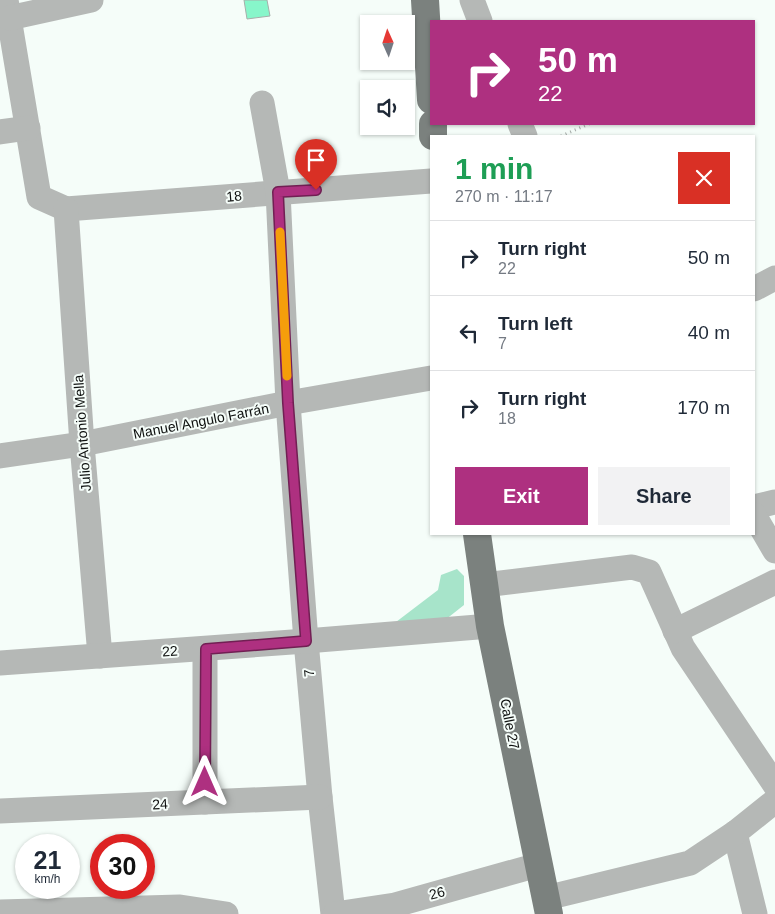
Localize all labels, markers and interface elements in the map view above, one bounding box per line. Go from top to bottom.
north arrow [360,15,415,70]
map controls [360,15,415,135]
icon: right [455,40,520,105]
text: 50 m [538,40,618,79]
button: sound [360,80,415,135]
text: 22 [538,81,562,106]
pin [295,139,337,190]
icon: arrive [302,146,330,174]
text: 1 min [455,152,533,185]
button: close [678,152,730,204]
street label: 18 [226,187,243,205]
text: 270 m · 11:17 [455,188,553,205]
text: Turn right [498,238,586,259]
icon: right [455,244,483,272]
text: 50 m [688,247,730,268]
text: 22 [498,260,516,277]
text: Turn left [498,313,573,334]
icon: left [455,319,483,347]
text: 40 m [688,322,730,343]
text: 7 [498,335,507,352]
street label: Julio Antonio Mella [70,374,94,492]
text: Turn right [498,388,586,409]
icon: right [455,394,483,422]
text: 170 m [677,397,730,418]
street label: Manuel Angulo Farrán [132,400,270,442]
text: 18 [498,410,516,427]
button: Exit [455,467,588,525]
button: Share [598,467,730,525]
street label: 22 [162,642,179,660]
street label: 7 [301,668,317,678]
street label: Calle 27 [497,697,523,751]
position arrow [178,755,230,807]
street label: 24 [152,796,168,812]
speed limit sign: 30 [90,834,155,899]
text: 21 [34,846,61,874]
text: km/h [34,872,61,886]
street label: 26 [427,883,447,903]

